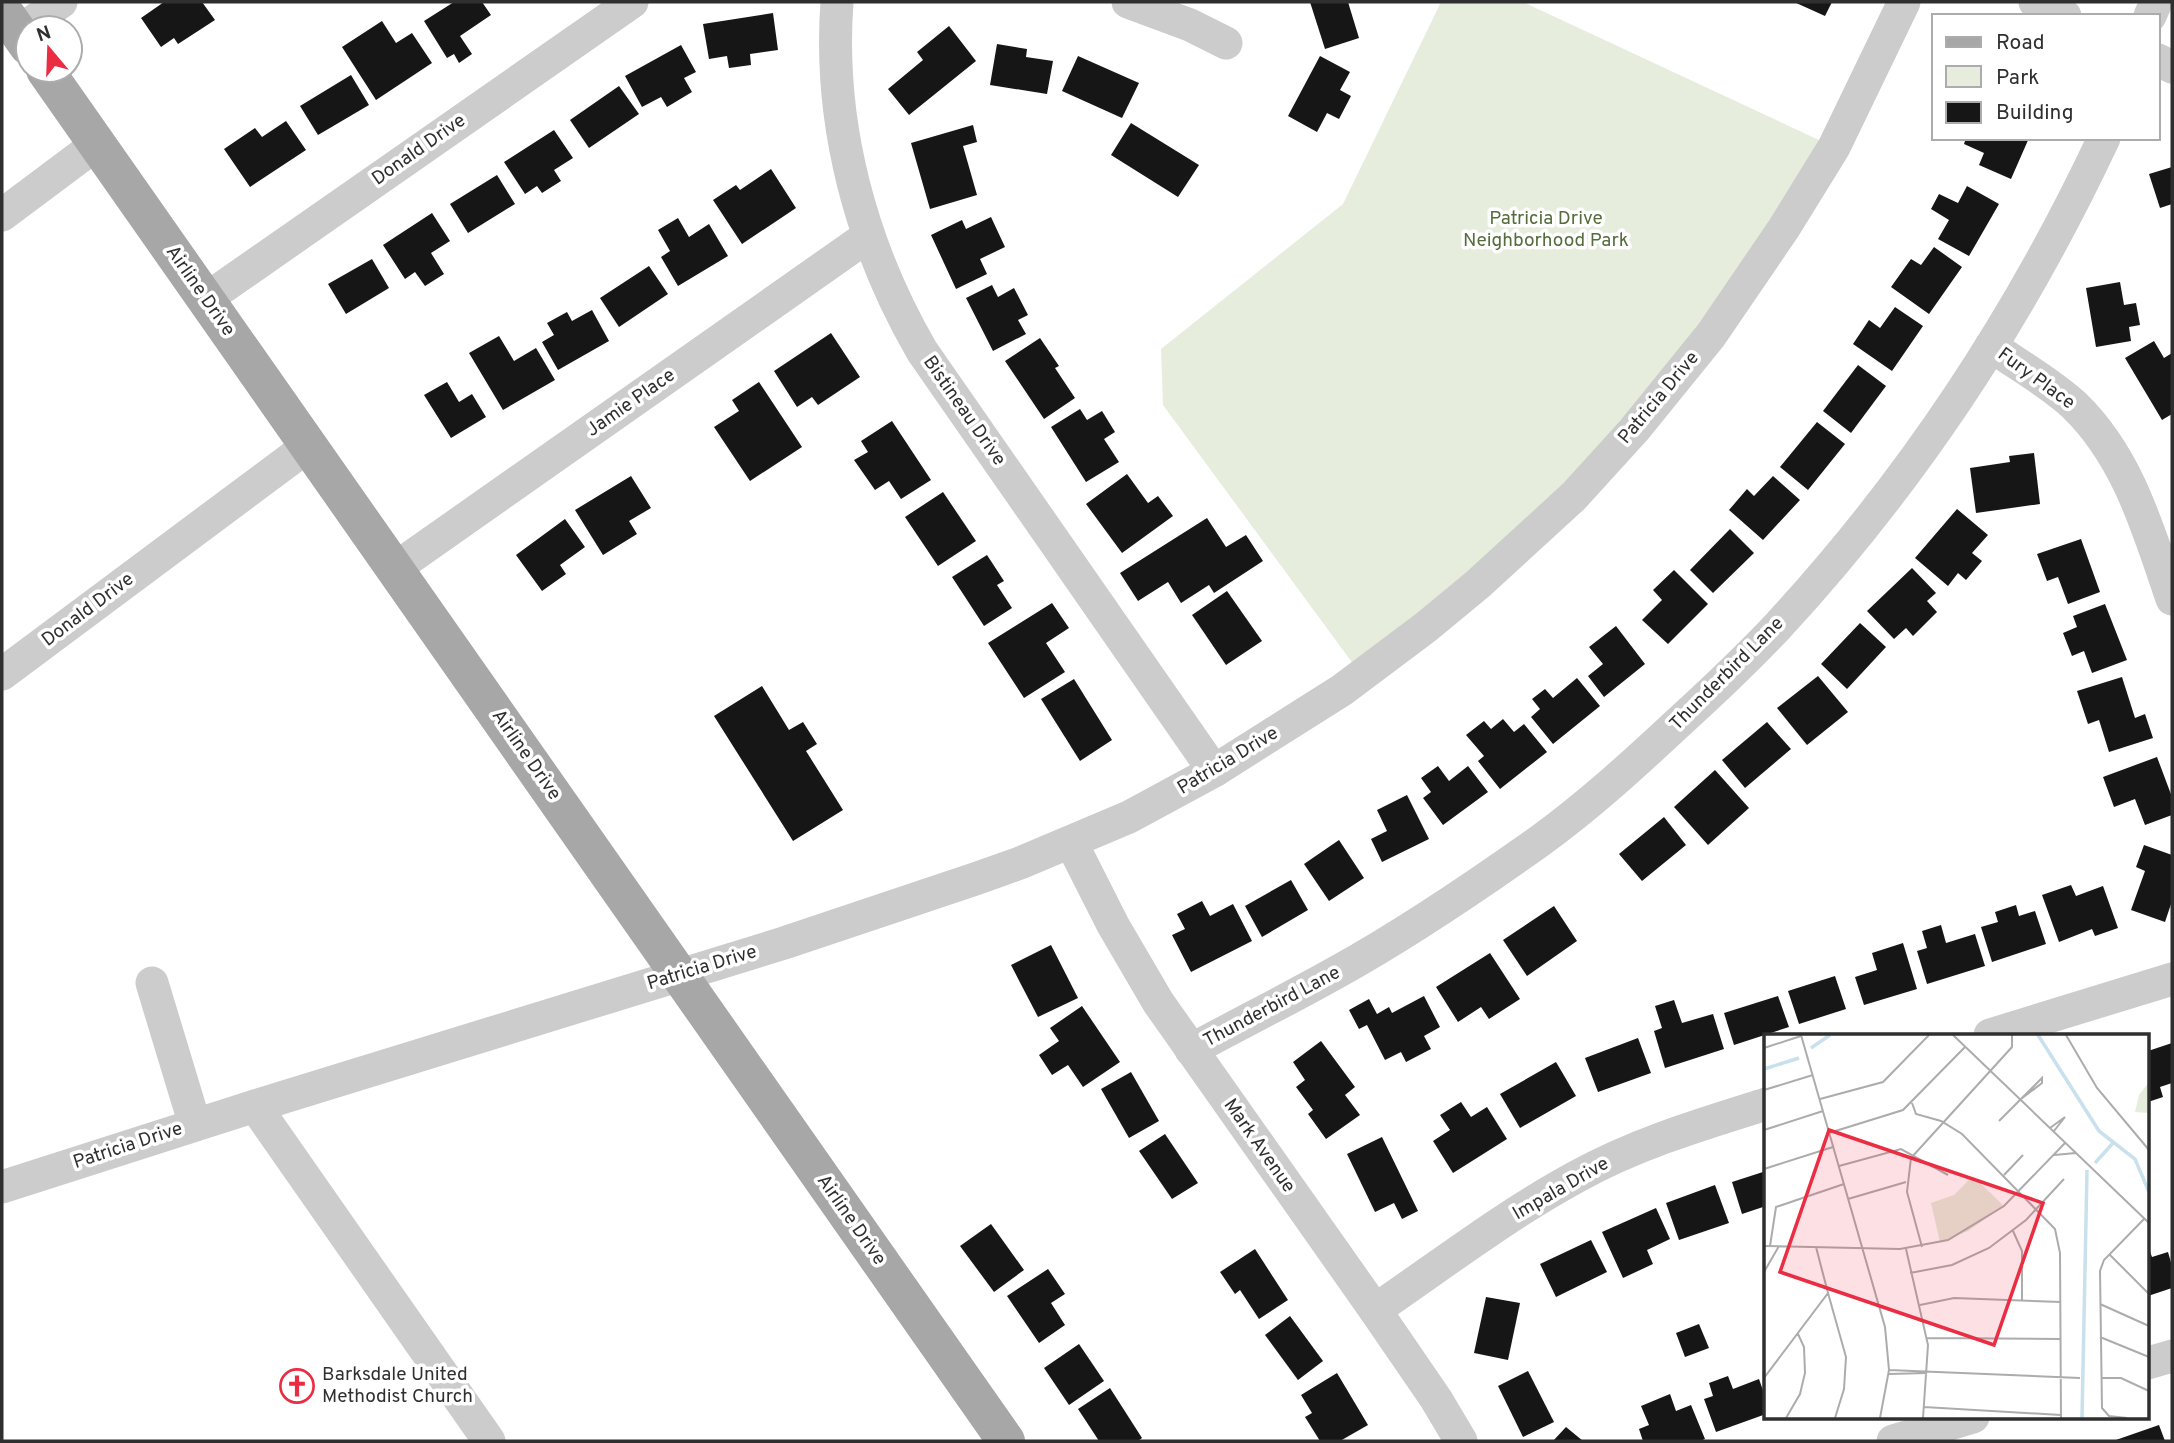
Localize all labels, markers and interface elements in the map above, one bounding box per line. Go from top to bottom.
north arrow [14,14,84,84]
legend [1932,14,2160,140]
text: N [34,21,54,48]
text: Road [1996,30,2045,57]
text: Park [1996,65,2039,92]
text: Building [1996,100,2074,127]
street label: Donald Drive [367,109,471,191]
park label: Patricia Drive Neighborhood Park [1463,207,1629,253]
street label: Airline Drive [160,241,240,341]
street label: Fury Place [1993,343,2079,415]
street label: Patricia Drive [1613,347,1705,449]
street label: Bistineau Drive [917,351,1011,471]
street label: Jamie Place [582,364,680,442]
street label: Donald Drive [37,568,139,652]
street label: Thunderbird Lane [1665,612,1789,736]
street label: Airline Drive [486,705,566,805]
street label: Patricia Drive [1173,721,1283,801]
street label: Patricia Drive [644,940,760,996]
street label: Thunderbird Lane [1199,961,1345,1053]
inset map [1764,1034,2150,1418]
street label: Mark Avenue [1218,1094,1300,1198]
street label: Patricia Drive [70,1117,186,1175]
street label: Impala Drive [1509,1152,1613,1226]
street label: Airline Drive [811,1170,891,1270]
place label: Barksdale United Methodist Church [322,1363,473,1409]
church icon: Barksdale United Methodist Church [278,1367,316,1405]

